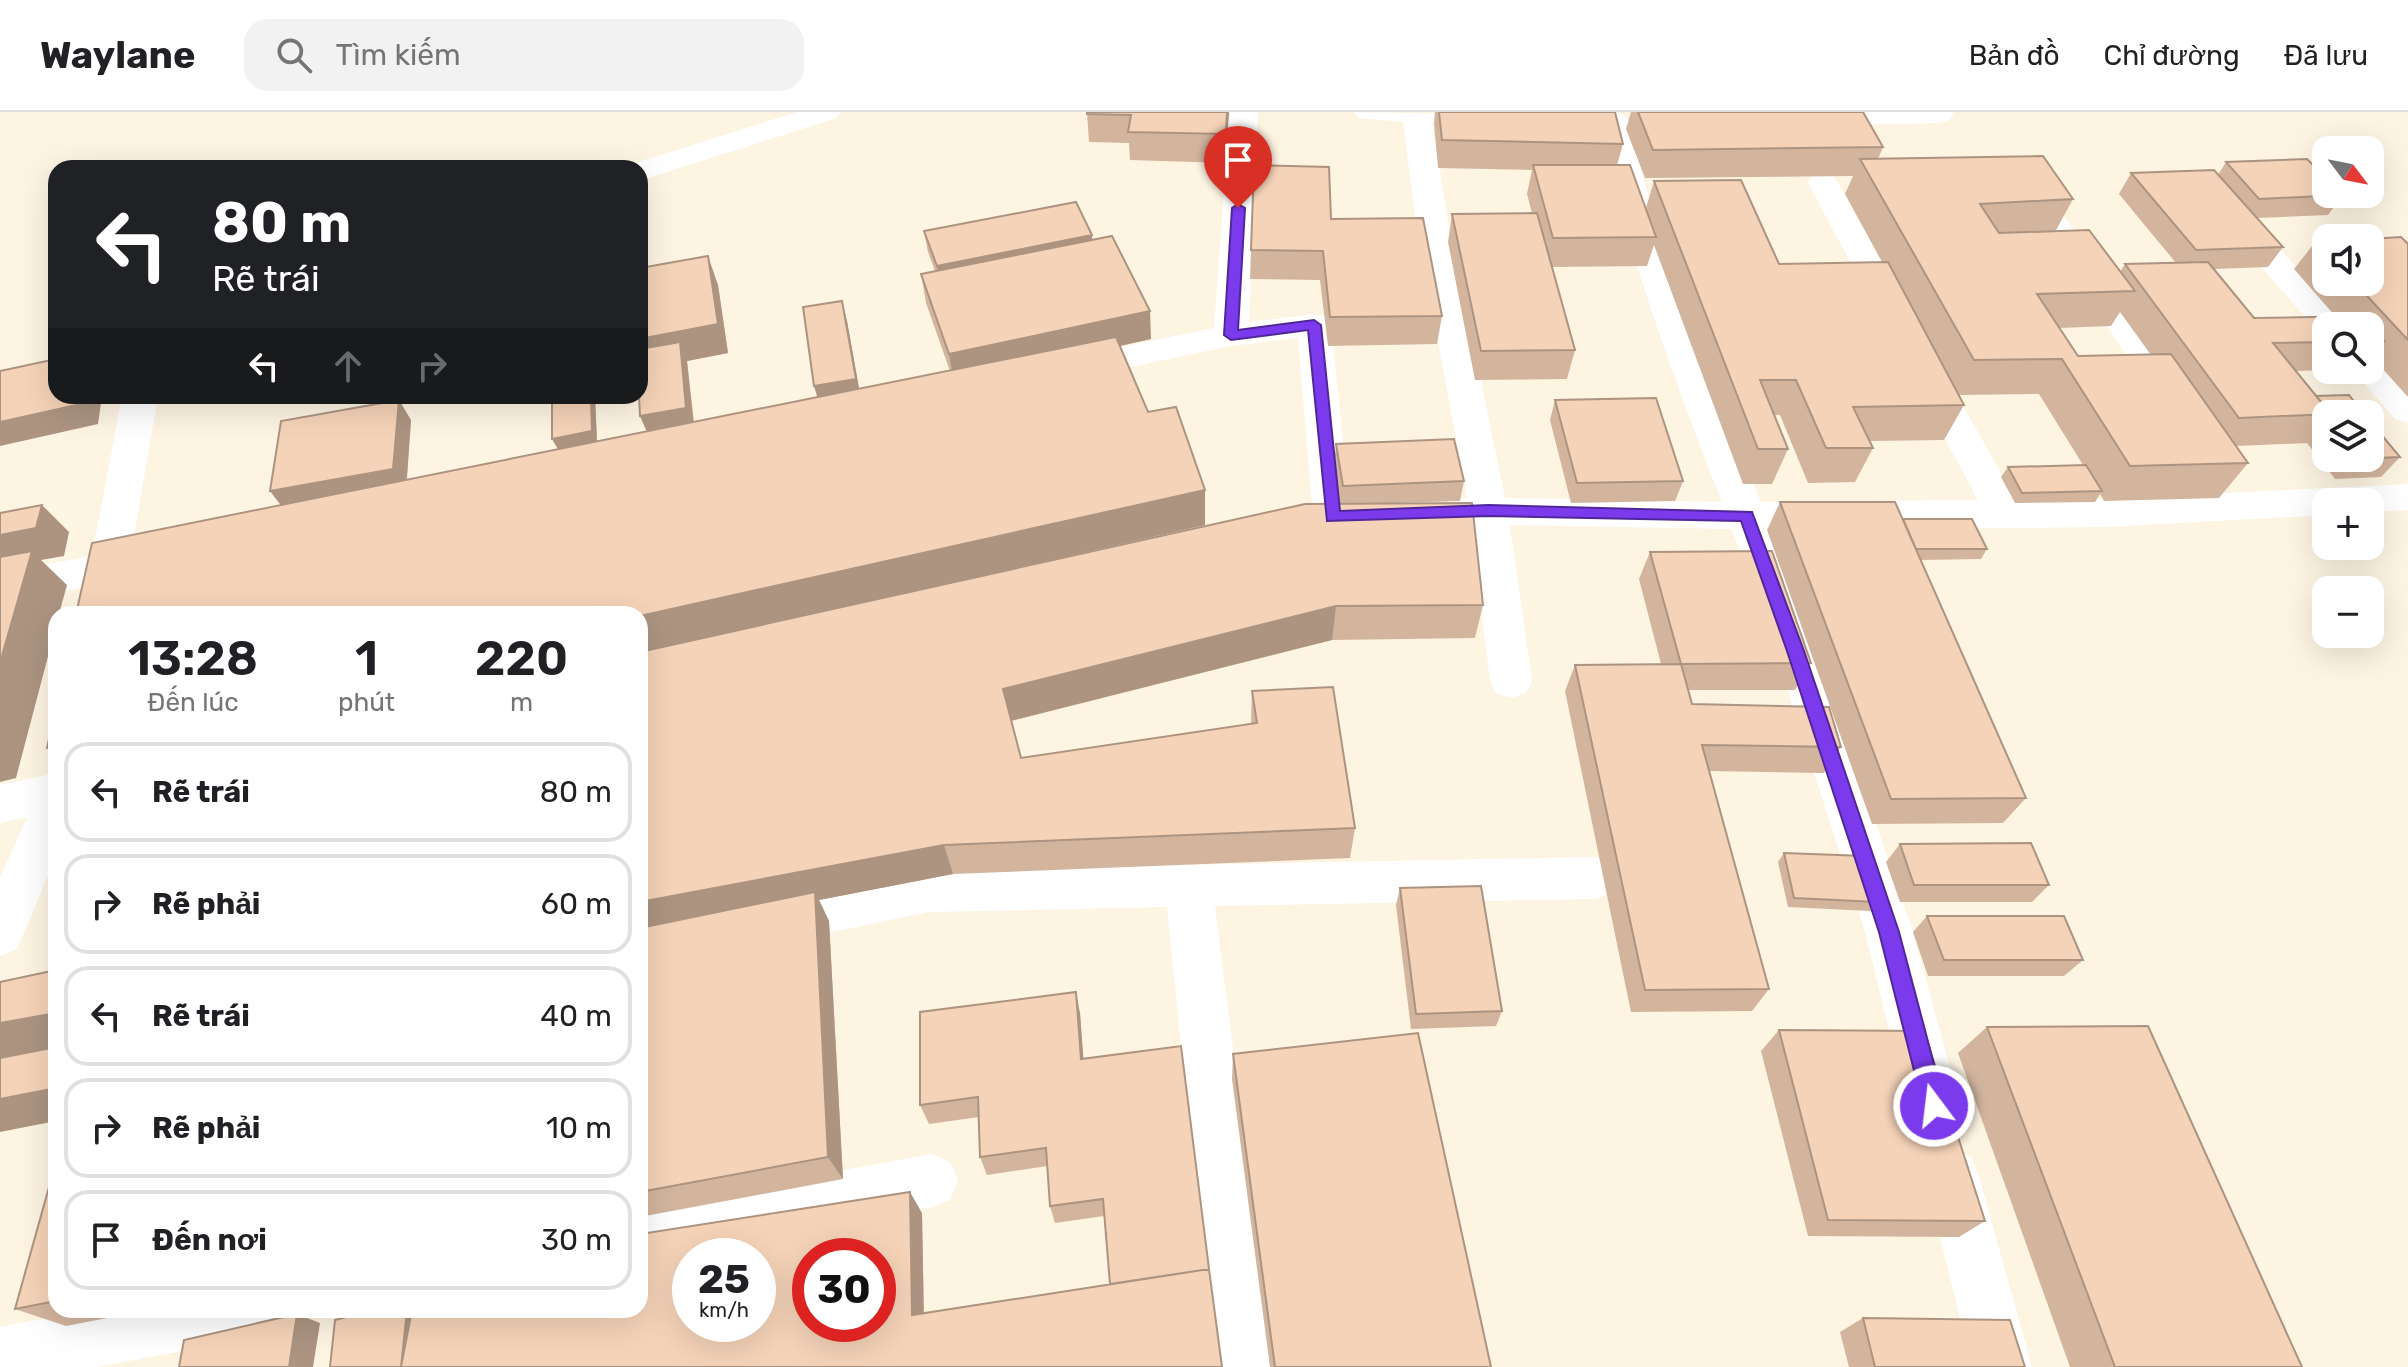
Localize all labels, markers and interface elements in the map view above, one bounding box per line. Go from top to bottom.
search box [244,19,804,91]
text: Waylane [40,32,196,78]
icon: search [272,33,316,77]
text: Tìm kiếm [336,37,461,73]
text: Bản đồ [1969,39,2060,72]
text: Chỉ đường [2104,39,2240,72]
text: Đã lưu [2284,39,2368,72]
pin [1204,126,1272,208]
north arrow [2312,136,2384,208]
map controls [2312,136,2384,648]
icon: arrive [1216,138,1260,182]
text: 80 m [212,190,351,256]
icon: left [80,192,184,296]
button: sound [2312,224,2384,296]
text: Rẽ trái [212,257,320,300]
button: search [2312,312,2384,384]
icon: left [242,344,286,388]
icon: ahead [326,344,370,388]
icon: right [410,344,454,388]
button: layers [2312,400,2384,472]
button: + [2312,488,2384,560]
button: − [2312,576,2384,648]
text: 13:28 [128,630,258,687]
text: 1 [355,630,378,687]
text: 220 [475,630,568,687]
text: Đến lúc [147,687,239,718]
text: phút [338,687,395,718]
text: m [510,687,533,718]
icon: left [84,770,128,814]
text: Rẽ trái [152,774,250,810]
text: 80 m [540,774,612,810]
icon: right [84,882,128,926]
text: Rẽ phải [152,886,260,922]
text: 60 m [541,886,612,922]
icon: left [84,994,128,1038]
text: Rẽ trái [152,998,250,1034]
text: 40 m [540,998,612,1034]
position arrow [1892,1064,1976,1148]
icon: right [84,1106,128,1150]
text: Rẽ phải [152,1110,260,1146]
text: 10 m [546,1110,612,1146]
icon: arrive [84,1218,128,1262]
text: Đến nơi [152,1222,267,1258]
text: 30 m [541,1222,612,1258]
speed limit sign: 30 [792,1238,896,1342]
text: 25 [698,1256,750,1303]
text: km/h [699,1298,749,1322]

